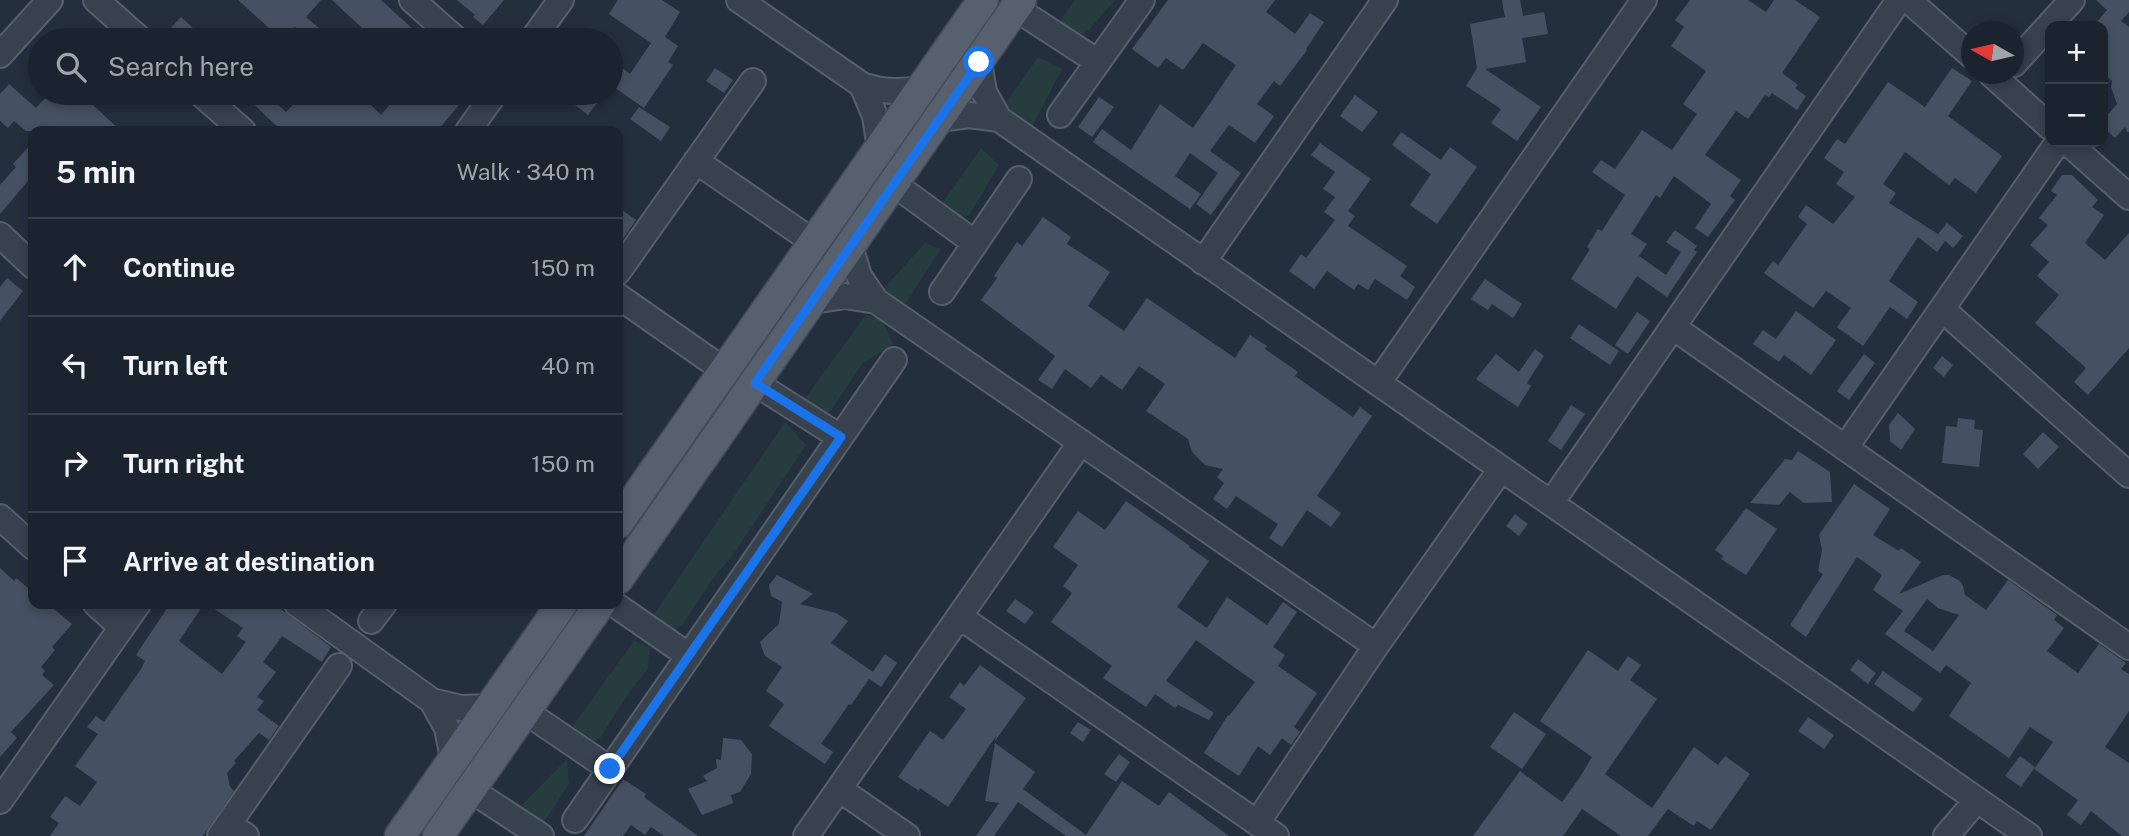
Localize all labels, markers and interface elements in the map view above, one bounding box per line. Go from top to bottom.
north arrow [1961,21,2024,84]
map controls [2045,21,2108,147]
button: + [2045,21,2108,84]
search box [28,28,623,105]
route start [963,46,994,77]
icon: search [52,48,90,86]
text: Search here [108,51,254,82]
button: − [2045,84,2108,147]
text: 5 min [56,154,136,190]
text: Walk · 340 m [457,158,595,185]
icon: ahead [56,248,94,286]
text: Continue [123,252,235,283]
text: 150 m [531,254,595,281]
icon: left [56,346,94,384]
text: Turn left [123,350,228,381]
text: 40 m [541,352,595,379]
icon: right [56,444,94,482]
text: Turn right [123,448,245,479]
text: 150 m [531,450,595,477]
icon: arrive [56,542,94,580]
text: Arrive at destination [123,546,375,577]
route end [594,753,625,784]

